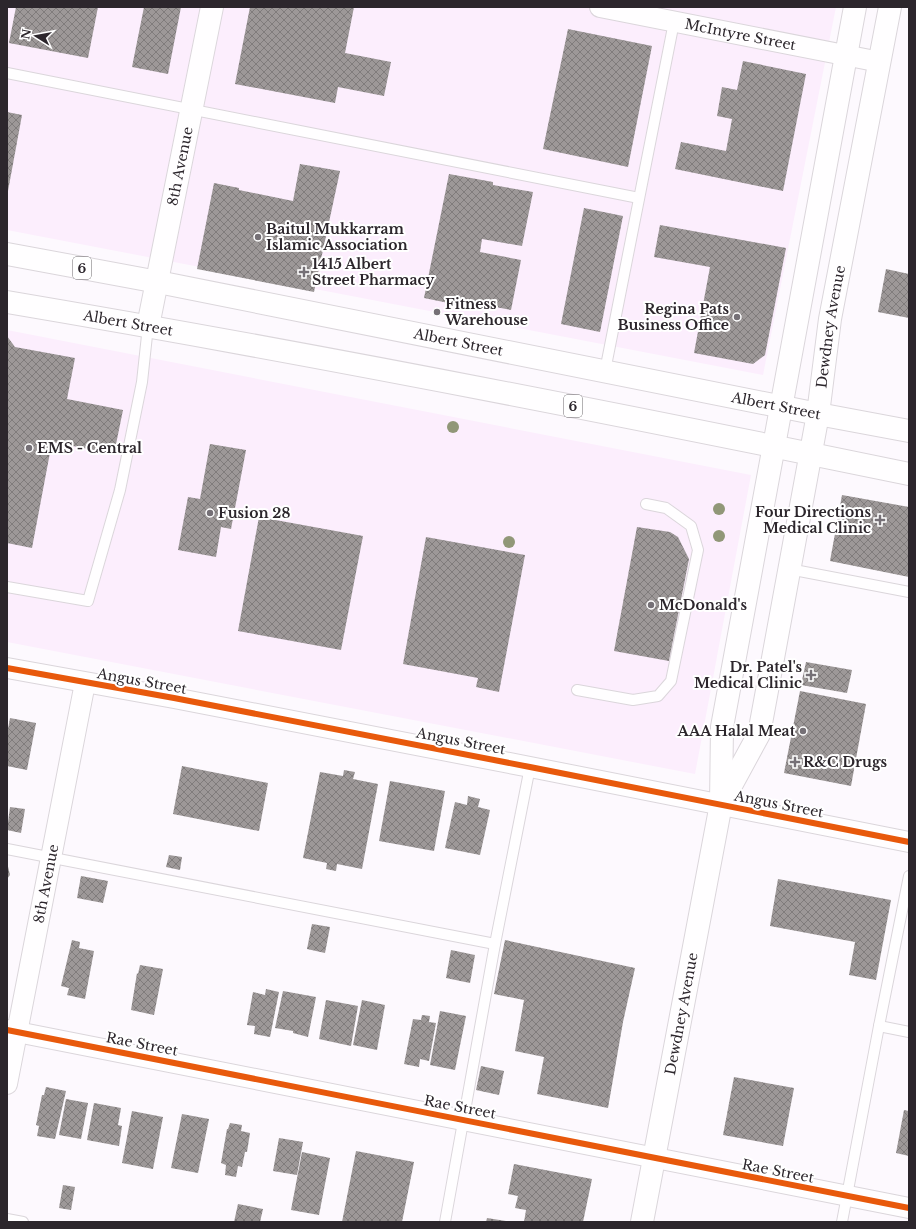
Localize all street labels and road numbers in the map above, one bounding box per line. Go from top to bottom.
street label: McIntyre Street [683,15,798,54]
street label: 8th Avenue [163,125,197,207]
road number: 6 [73,257,91,279]
street label: Dewdney Avenue [812,264,849,389]
street label: Albert Street [81,306,175,340]
street label: Albert Street [411,324,505,360]
street label: Albert Street [729,388,823,423]
road number: 6 [564,395,582,417]
street label: Angus Street [95,664,189,698]
street label: Angus Street [414,723,508,759]
street label: Angus Street [732,786,826,822]
street label: 8th Avenue [29,843,62,925]
street label: Dewdney Avenue [661,951,702,1076]
street label: Rae Street [104,1028,180,1060]
street label: Rae Street [422,1091,498,1123]
street label: Rae Street [740,1155,816,1187]

